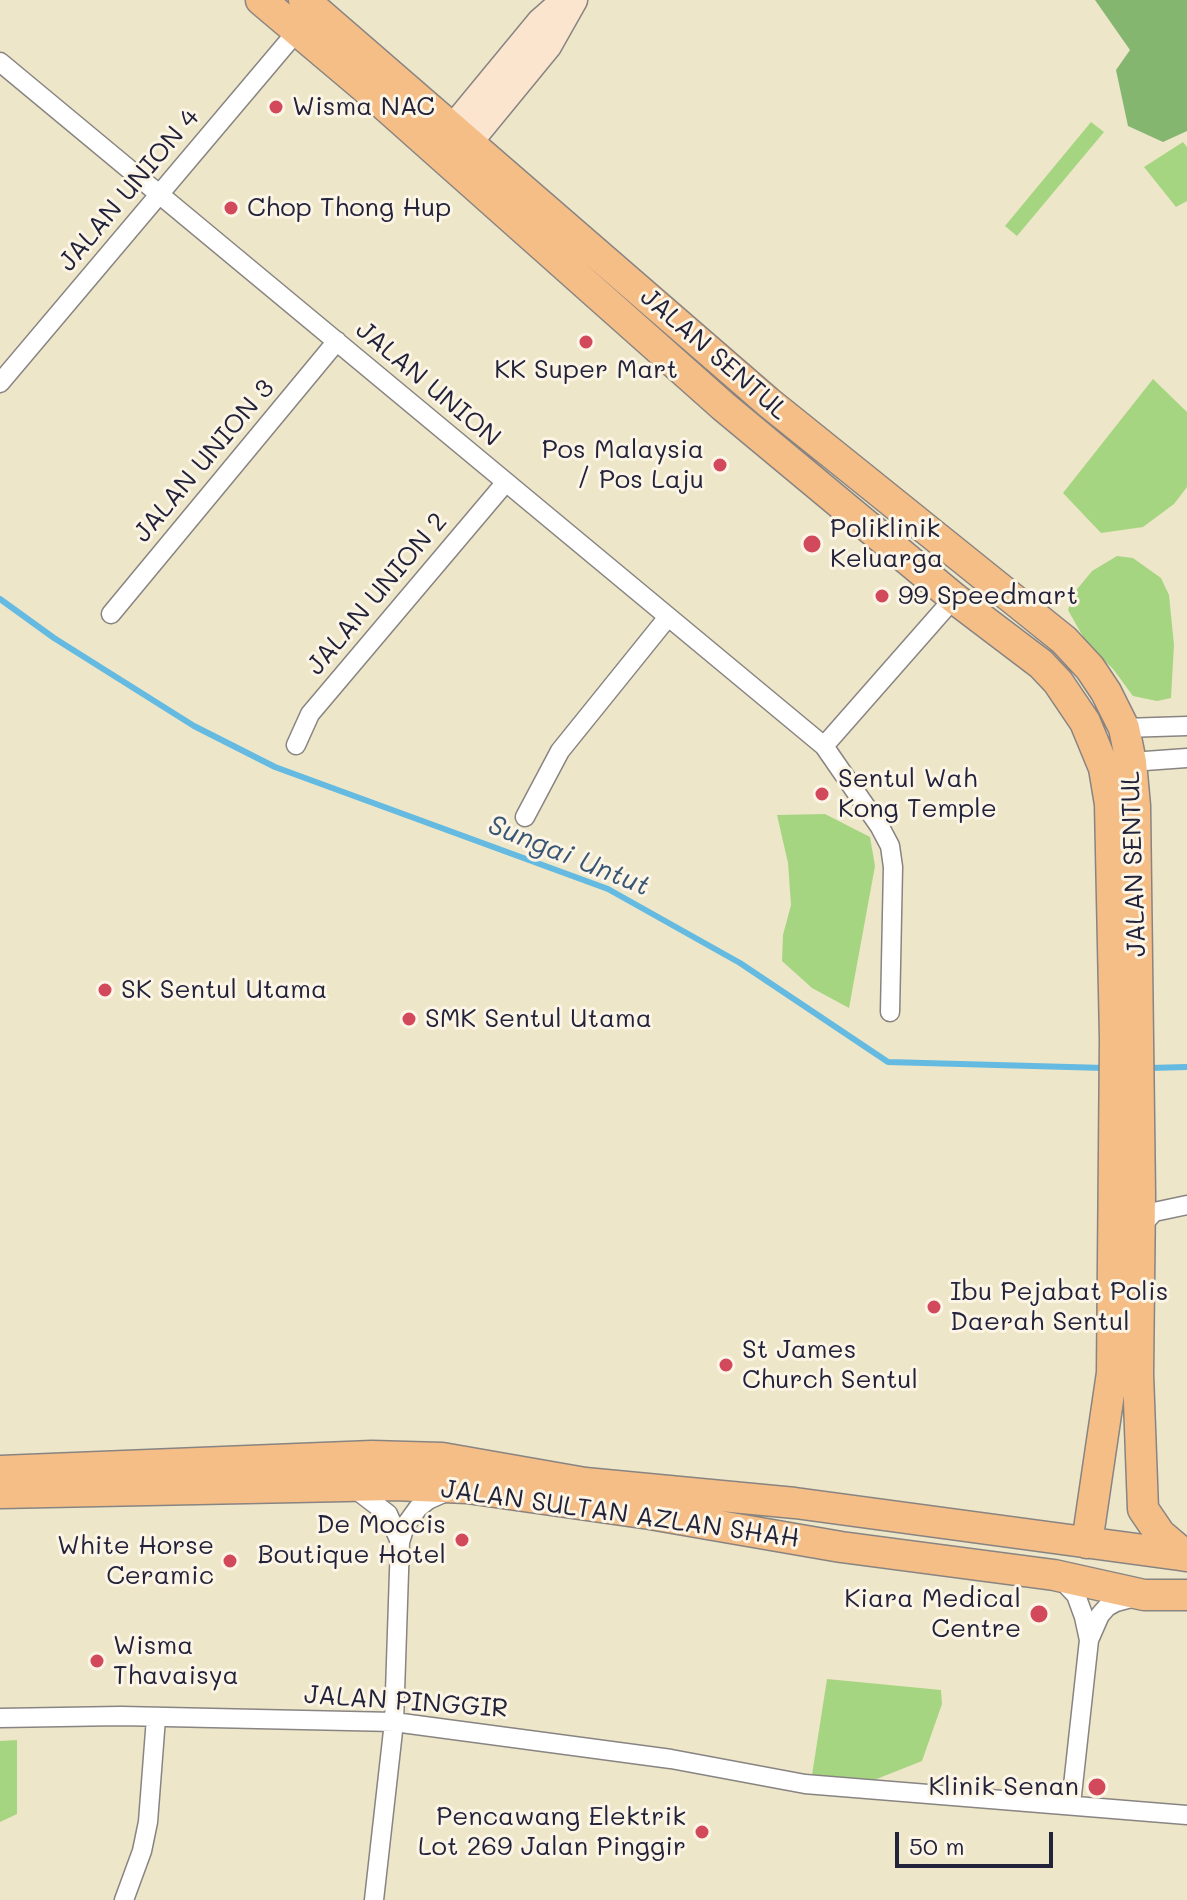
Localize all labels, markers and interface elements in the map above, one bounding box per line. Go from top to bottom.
place label: Wisma NAC [292,91,435,123]
marker: Wisma NAC [267,98,285,116]
street label: JALAN UNION 4 [52,102,206,278]
place label: Chop Thong Hup [247,192,451,224]
marker: Chop Thong Hup [222,199,240,217]
street label: JALAN SENTUL [634,281,794,427]
street label: JALAN UNION [349,314,507,454]
marker: KK Super Mart [577,333,595,351]
place label: KK Super Mart [494,354,678,386]
street label: JALAN UNION 3 [127,373,281,549]
place label: Pos Malaysia / Pos Laju [542,434,704,496]
marker: Pos Malaysia / Pos Laju [711,456,729,474]
street label: JALAN UNION 2 [300,507,454,681]
place label: Poliklinik Keluarga [830,513,943,574]
marker: Poliklinik Keluarga [801,533,823,555]
place label: 99 Speedmart [898,580,1078,612]
marker: 99 Speedmart [873,587,891,605]
place label: Sentul Wah Kong Temple [838,763,997,824]
street label: JALAN SENTUL [1115,771,1153,957]
marker: Sentul Wah Kong Temple [813,785,831,803]
water label: Sungai Untut [483,808,655,904]
place label: SK Sentul Utama [121,974,327,1006]
marker: SK Sentul Utama [96,981,114,999]
place label: SMK Sentul Utama [425,1003,652,1035]
marker: SMK Sentul Utama [400,1010,418,1028]
place label: Ibu Pejabat Polis Daerah Sentul [950,1276,1168,1338]
marker: Ibu Pejabat Polis Daerah Sentul [925,1298,943,1316]
place label: St James Church Sentul [742,1334,918,1396]
marker: St James Church Sentul [717,1356,735,1374]
street label: JALAN SULTAN AZLAN SHAH [439,1473,801,1555]
place label: De Moccis Boutique Hotel [258,1509,446,1570]
place label: White Horse Ceramic [57,1530,214,1592]
marker: De Moccis Boutique Hotel [453,1531,471,1549]
marker: White Horse Ceramic [221,1552,239,1570]
place label: Kiara Medical Centre [844,1583,1021,1644]
marker: Kiara Medical Centre [1028,1603,1050,1625]
place label: Wisma Thavaisya [113,1630,239,1692]
marker: Wisma Thavaisya [88,1652,106,1670]
street label: JALAN PINGGIR [303,1679,509,1725]
place label: Klinik Senan [929,1771,1079,1803]
marker: Klinik Senan [1086,1776,1108,1798]
place label: Pencawang Elektrik Lot 269 Jalan Pinggir [418,1801,686,1862]
scale bar [899,1816,1057,1866]
marker: Pencawang Elektrik Lot 269 Jalan Pinggir [693,1823,711,1841]
text: 50 m [909,1830,965,1861]

